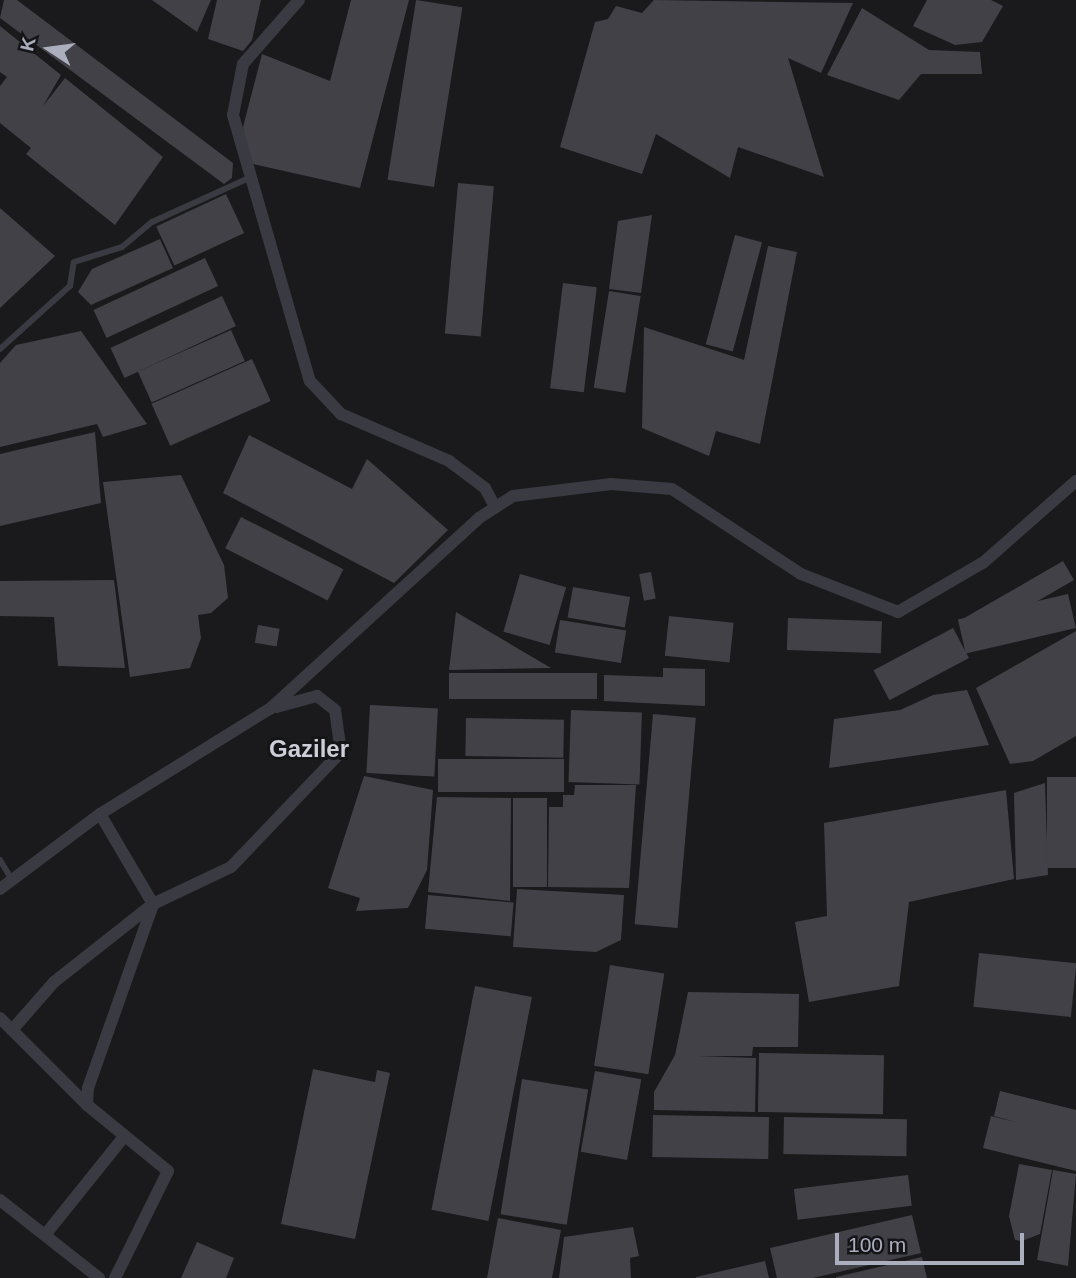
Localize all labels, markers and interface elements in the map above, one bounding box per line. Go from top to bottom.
north arrow [14,14,84,84]
text: K [16,35,40,53]
district label: Gaziler [269,735,349,763]
scale bar [838,1218,1027,1262]
text: 100 m [848,1233,906,1256]

